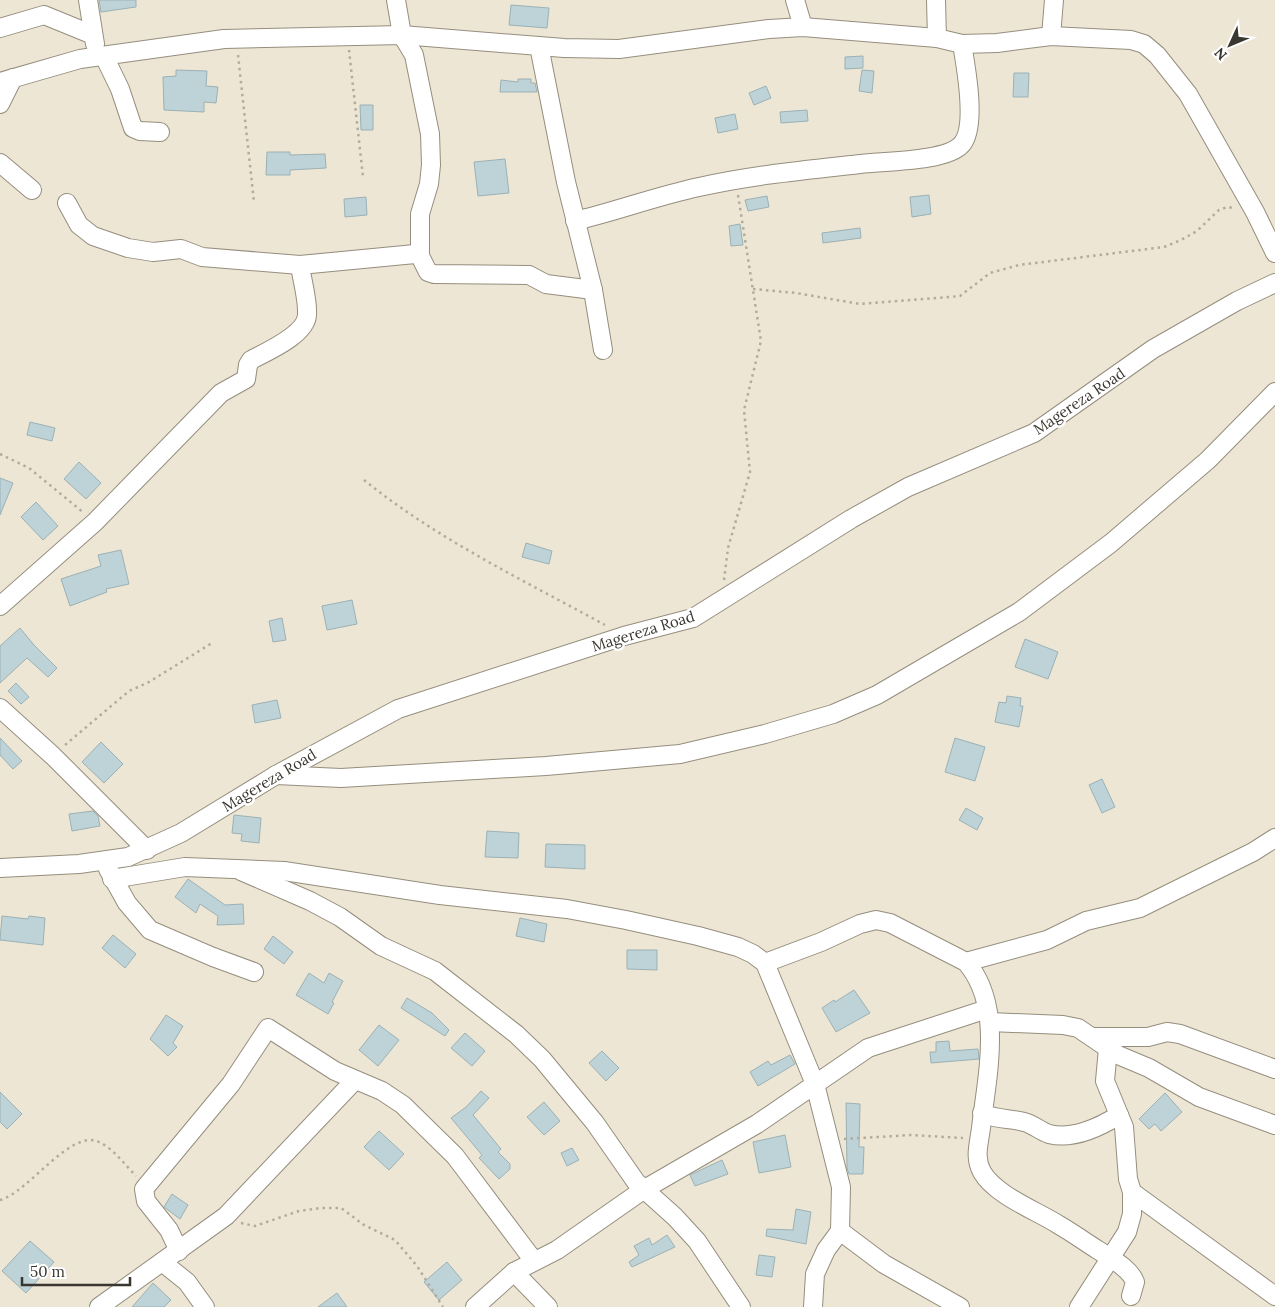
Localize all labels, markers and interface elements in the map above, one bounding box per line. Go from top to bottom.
north arrow [1205,20,1255,70]
text: N [1210,44,1231,64]
street label: Magereza Road [1030,363,1128,439]
street label: Magereza Road [589,606,697,656]
street label: Magereza Road [218,744,320,816]
scale bar [22,1254,130,1286]
text: 50 m [30,1262,65,1281]

